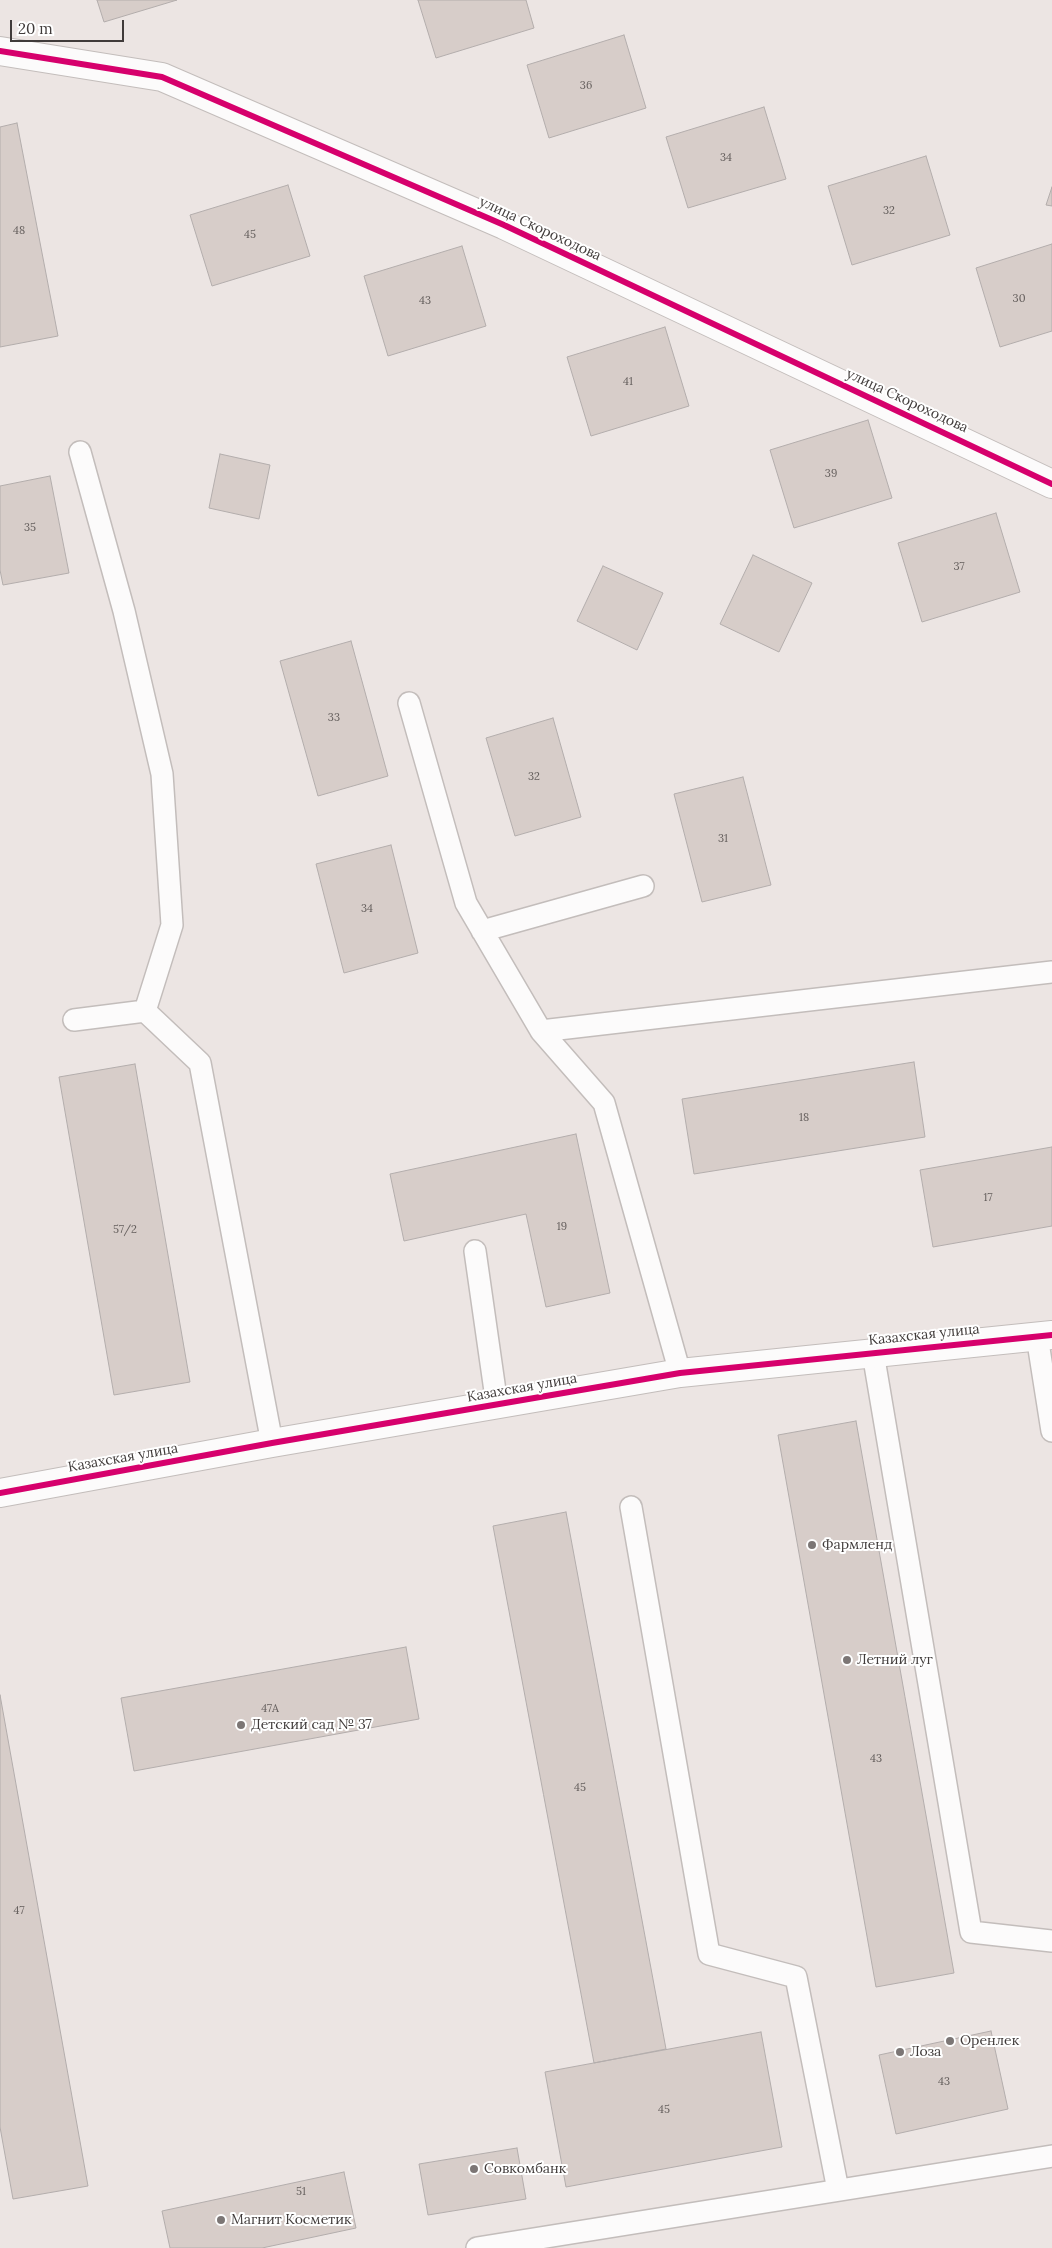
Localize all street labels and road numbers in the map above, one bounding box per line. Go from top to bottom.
street label: улица Скороходова [476,193,604,265]
street label: улица Скороходова [843,365,971,437]
street label: Казахская улица [868,1321,980,1349]
street label: Казахская улица [466,1370,578,1406]
street label: Казахская улица [67,1440,179,1476]

